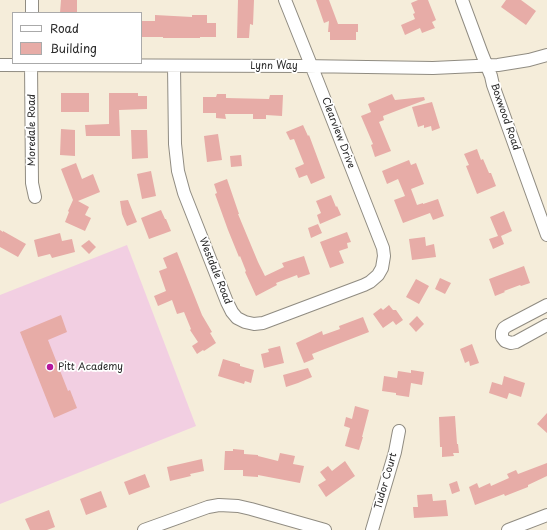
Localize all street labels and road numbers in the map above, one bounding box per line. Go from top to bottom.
street label: Lynn Way [250,60,298,72]
street label: Boxwood Road [488,82,522,152]
street label: Moredale Road [26,94,38,166]
street label: Clearview Drive [319,96,357,170]
street label: Westdale Road [196,236,234,306]
street label: Tudor Court [372,451,400,511]

